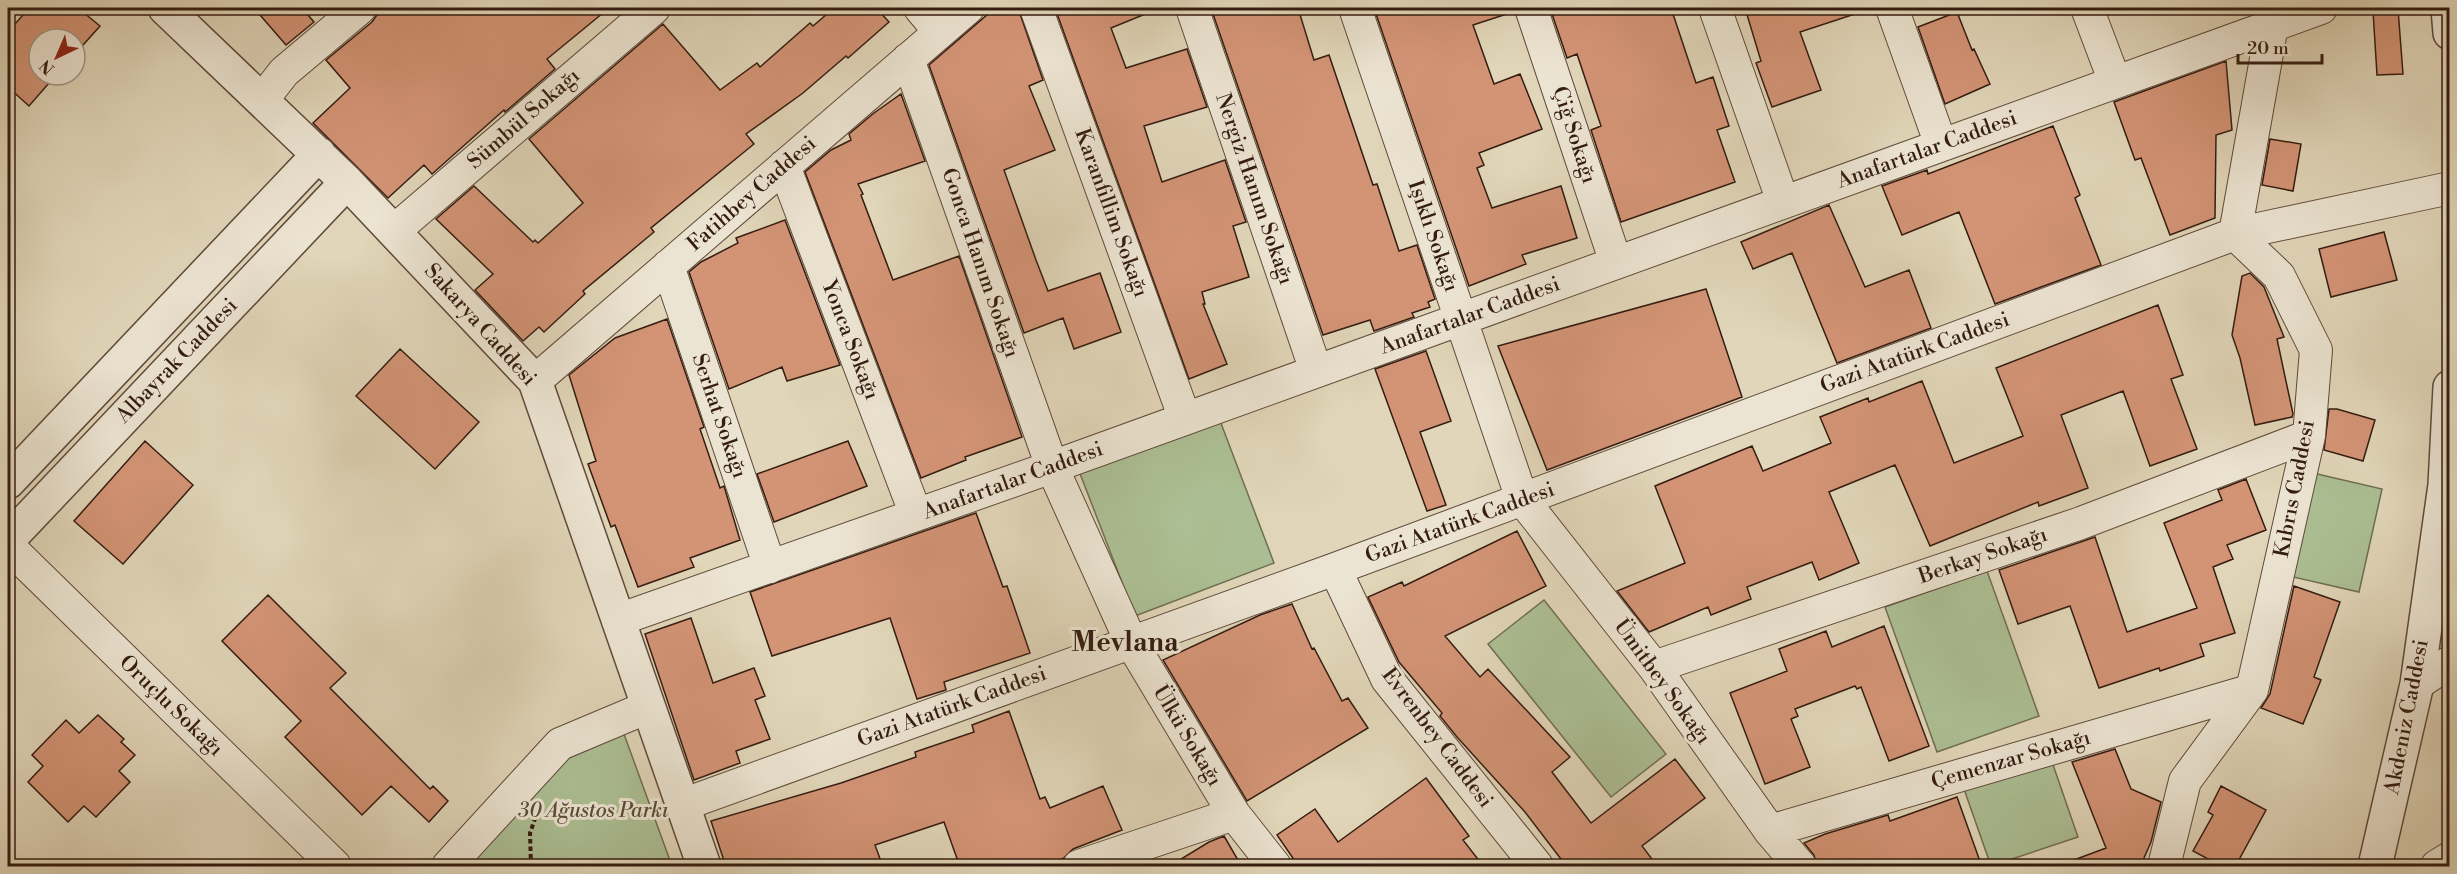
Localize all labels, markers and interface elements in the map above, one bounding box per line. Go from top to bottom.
north arrow [27,27,87,87]
scale bar [2238,27,2322,65]
text: 20 m [2247,37,2289,60]
text: N [36,55,59,79]
street label: Sümbül Sokağı [462,63,586,175]
street label: Çiğ Sokağı [1546,83,1602,187]
street label: Nergiz Hanım Sokağı [1209,90,1299,288]
street label: Anafartalar Caddesi [1832,105,2021,195]
street label: Karanfillim Sokağı [1068,125,1154,301]
street label: Fatihbey Caddesi [682,131,822,257]
street label: Gonca Hanım Sokağı [935,165,1025,361]
street label: Işıklı Sokağı [1402,177,1464,295]
street label: Sakarya Caddesi [418,259,542,392]
street label: Anafartalar Caddesi [1375,271,1564,361]
street label: Yonca Sokağı [815,276,885,404]
street label: Albayrak Caddesi [110,293,243,430]
street label: Gazi Atatürk Caddesi [1817,307,2013,399]
street label: Serhat Sokağı [686,350,753,482]
street label: Kıbrıs Caddesi [2269,418,2321,560]
street label: Anafartalar Caddesi [918,436,1107,526]
street label: Gazi Atatürk Caddesi [1362,477,1558,569]
street label: Berkay Sokağı [1914,522,2051,591]
street label: Ümitbey Sokağı [1608,613,1718,750]
district label: Mevlana [1071,626,1179,660]
street label: Akdeniz Caddesi [2379,637,2435,798]
street label: Oruçlu Sokağı [113,650,229,762]
street label: Gazi Atatürk Caddesi [854,661,1050,753]
street label: Evrenbey Caddesi [1376,663,1498,813]
street label: Ülkü Sokağı [1147,680,1229,791]
street label: Çemenzar Sokağı [1928,725,2094,795]
park label: 30 Ağustos Parkı [517,798,669,824]

